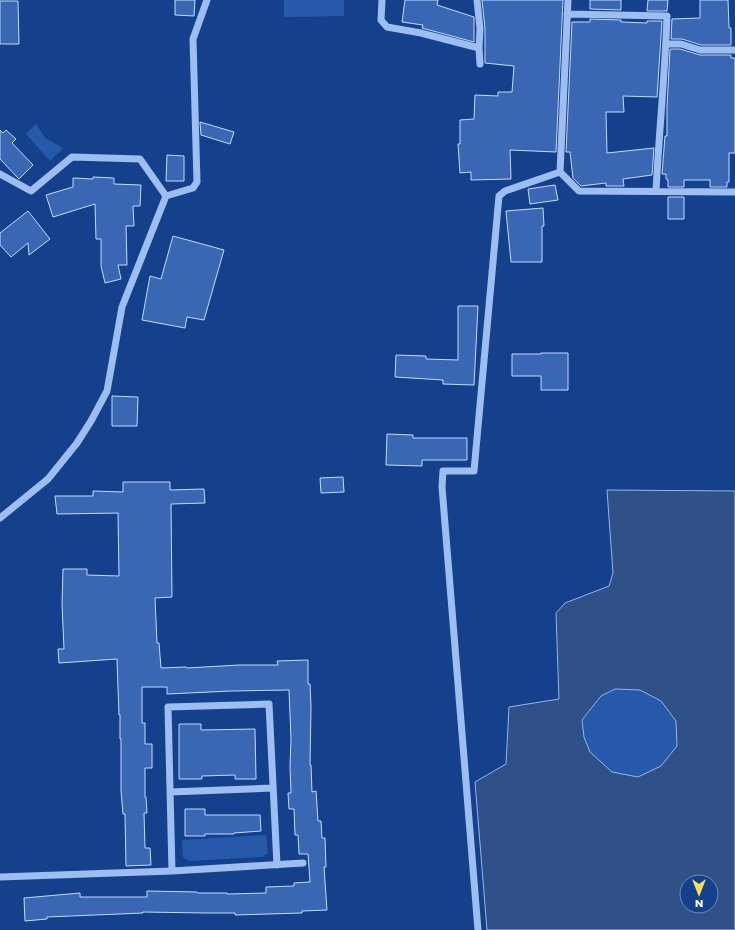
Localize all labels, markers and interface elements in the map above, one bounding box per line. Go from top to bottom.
north arrow [679,874,719,914]
text: N [695,896,703,912]

